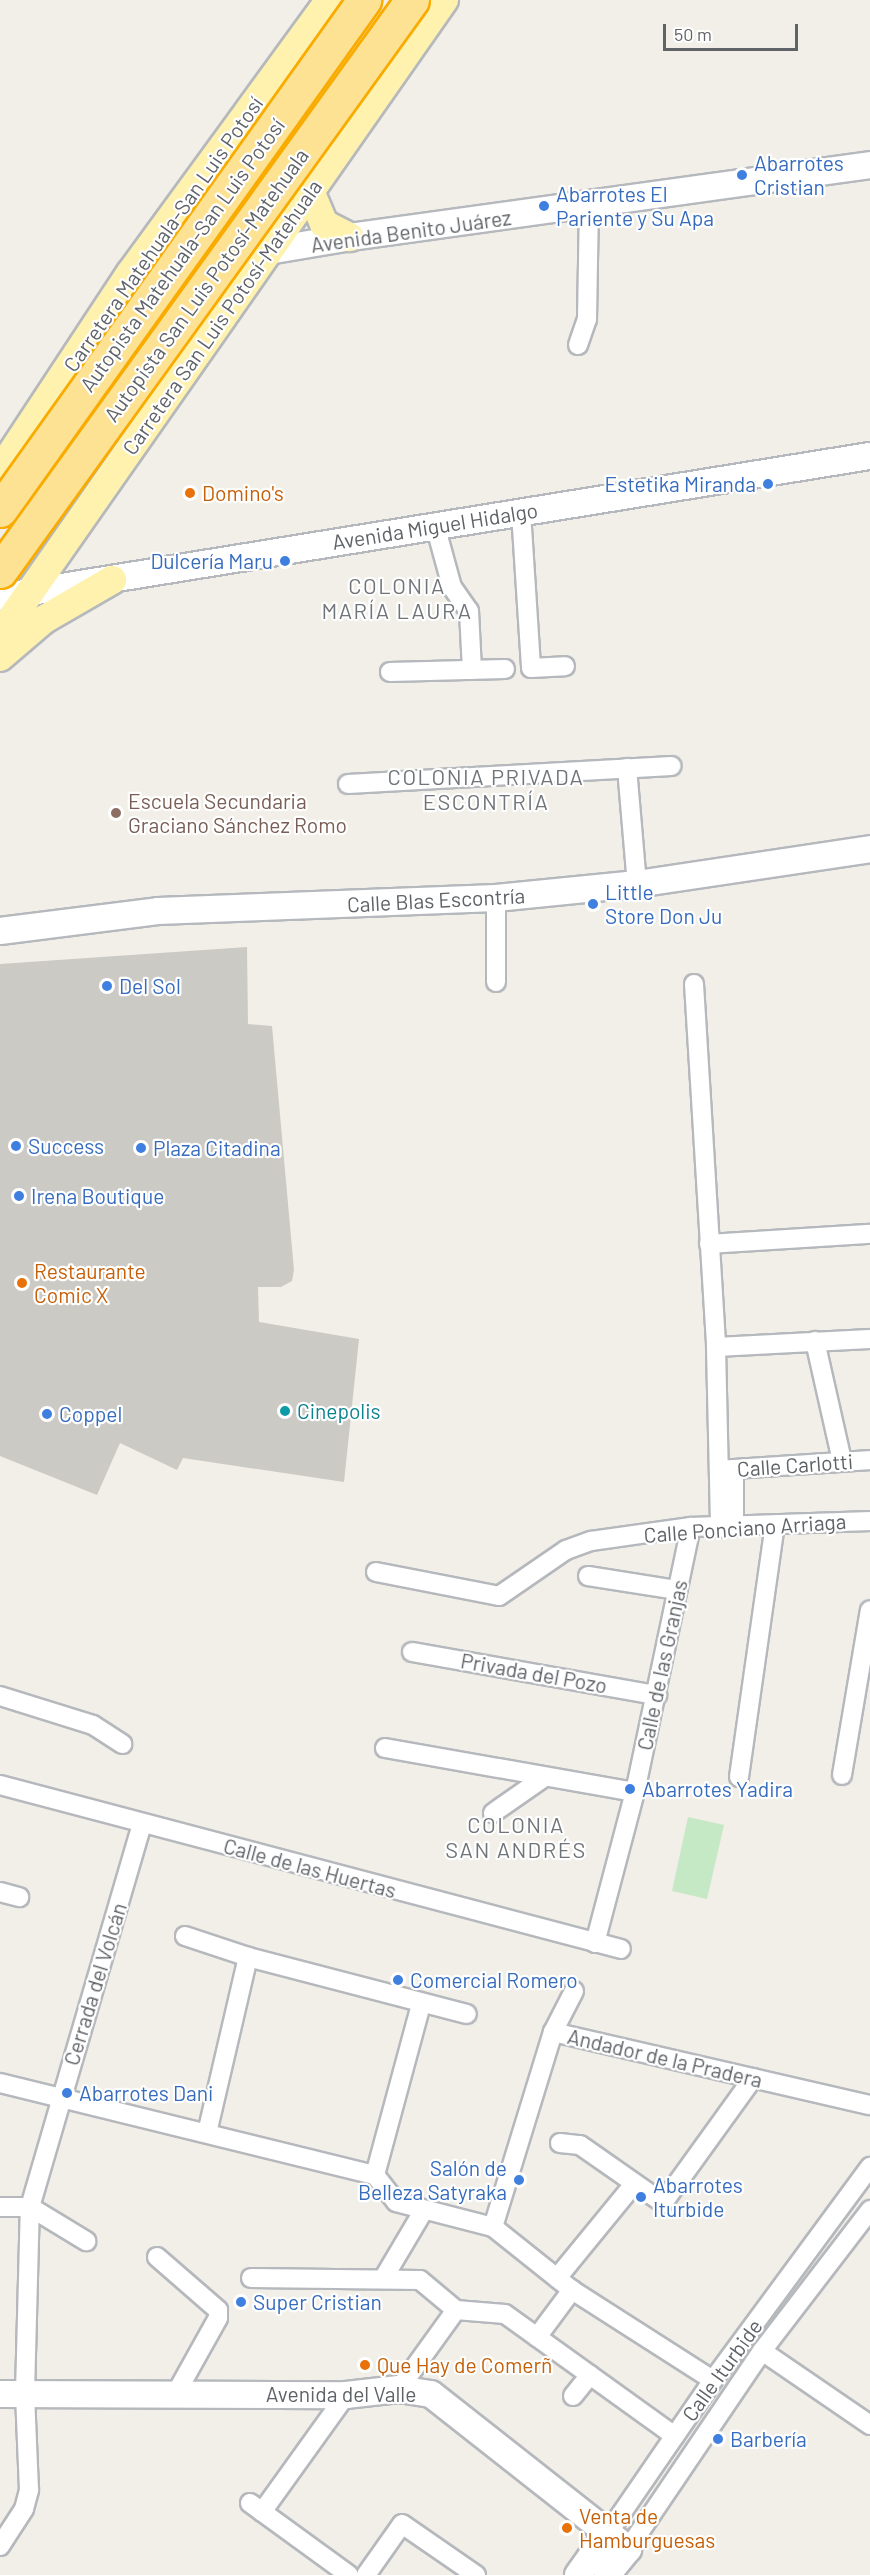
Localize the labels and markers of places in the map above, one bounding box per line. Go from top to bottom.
place label: Abarrotes Cristian [754,150,844,200]
marker: Abarrotes Cristian [735,168,749,182]
place label: Abarrotes El Pariente y Su Apa [556,181,714,231]
marker: Abarrotes El Pariente y Su Apa [537,199,551,213]
place label: Estetika Miranda [605,471,756,497]
marker: Estetika Miranda [761,477,775,491]
place label: Domino's [202,480,284,506]
marker: Domino's [183,486,197,500]
place label: Dulcería Maru [151,548,273,574]
marker: Dulcería Maru [278,554,292,568]
place label: Escuela Secundaria Graciano Sánchez Romo [128,788,347,838]
marker: Escuela Secundaria Graciano Sánchez Romo [109,806,123,820]
place label: Little Store Don Ju [605,879,722,929]
marker: Little Store Don Ju [586,897,600,911]
place label: Del Sol [119,973,181,999]
marker: Del Sol [100,979,114,993]
place label: Success [28,1133,104,1159]
place label: Plaza Citadina [153,1135,281,1161]
marker: Success [9,1139,23,1153]
marker: Plaza Citadina [134,1141,148,1155]
place label: Irena Boutique [31,1183,164,1209]
marker: Irena Boutique [12,1189,26,1203]
place label: Restaurante Comic X [34,1258,146,1308]
marker: Restaurante Comic X [15,1276,29,1290]
place label: Cinepolis [297,1398,381,1424]
place label: Coppel [59,1401,122,1427]
marker: Cinepolis [278,1404,292,1418]
marker: Coppel [40,1407,54,1421]
place label: Abarrotes Yadira [642,1776,793,1802]
marker: Abarrotes Yadira [623,1782,637,1796]
place label: Comercial Romero [410,1967,578,1993]
marker: Comercial Romero [391,1973,405,1987]
place label: Abarrotes Dani [79,2080,213,2106]
marker: Abarrotes Dani [60,2086,74,2100]
place label: Salón de Belleza Satyraka [358,2155,507,2205]
place label: Abarrotes Iturbide [653,2172,743,2222]
marker: Salón de Belleza Satyraka [512,2173,526,2187]
marker: Abarrotes Iturbide [634,2190,648,2204]
place label: Super Cristian [253,2289,382,2315]
marker: Super Cristian [234,2295,248,2309]
place label: Que Hay de Comerñ [377,2352,552,2378]
marker: Que Hay de Comerñ [358,2358,372,2372]
place label: Barbería [730,2426,807,2452]
marker: Barbería [711,2432,725,2446]
place label: Venta de Hamburguesas [579,2503,715,2553]
marker: Venta de Hamburguesas [560,2521,574,2535]

